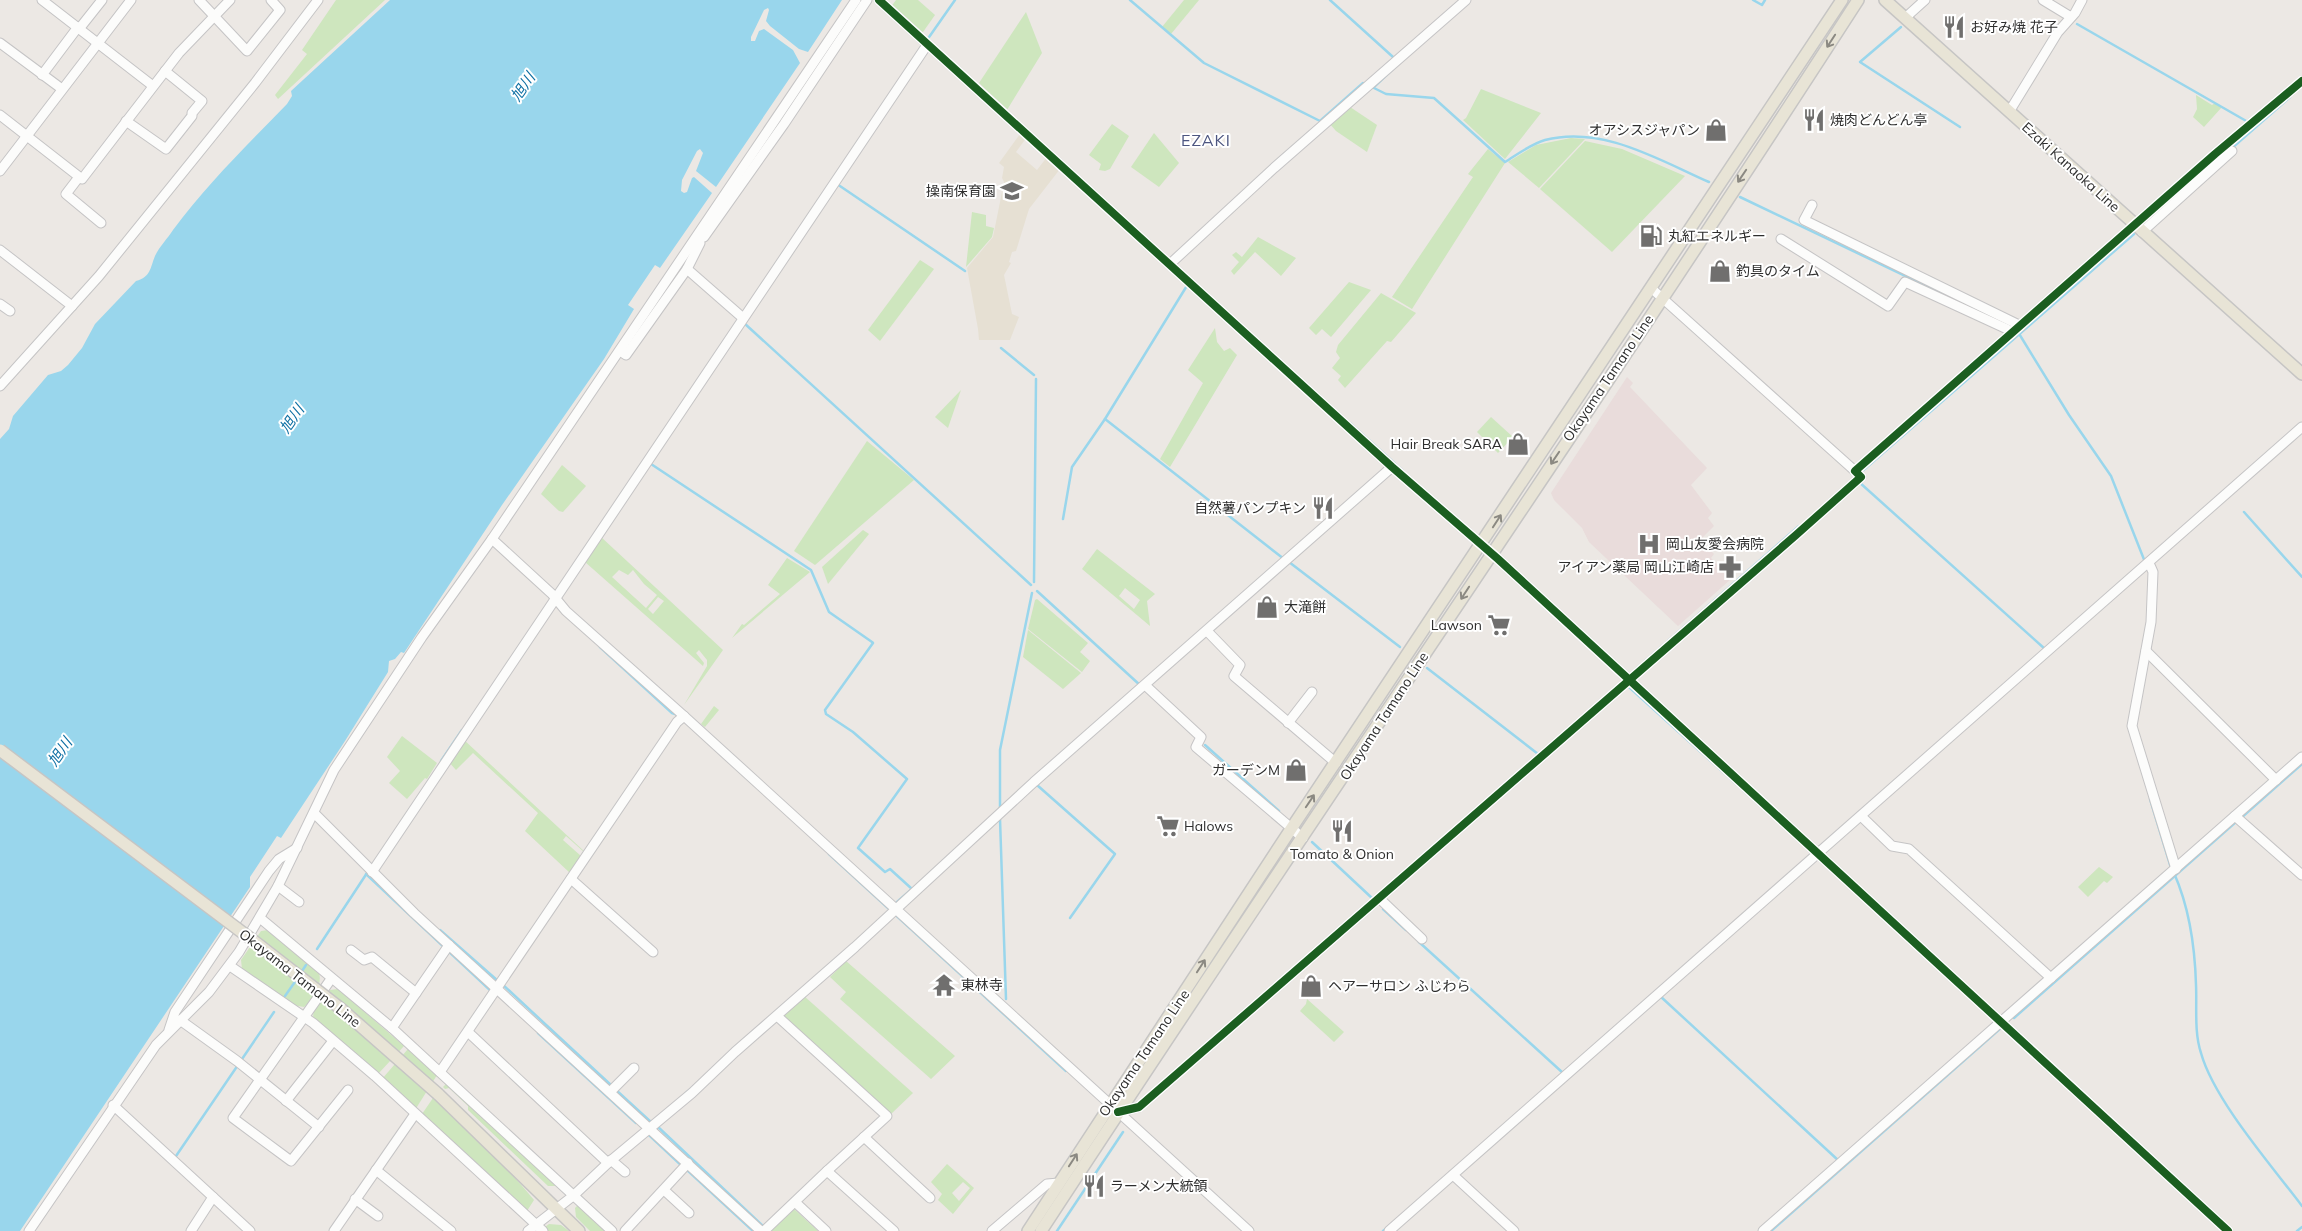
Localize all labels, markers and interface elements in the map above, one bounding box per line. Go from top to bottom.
restaurant icon: お好み焼 花子 [1941,14,1967,40]
place label: お好み焼 花子 [1970,18,2058,36]
one-way arrow [1826,34,1837,48]
water label: 旭川 [506,67,540,104]
restaurant icon: 焼肉どんどん亭 [1801,107,1827,133]
place label: 焼肉どんどん亭 [1830,111,1928,129]
shop icon: オアシスジャパン [1703,117,1729,143]
street label: Ezaki Kanaoka Line [2018,118,2124,216]
place label: オアシスジャパン [1589,121,1700,139]
district label: EZAKI [1181,130,1231,150]
one-way arrow [1737,169,1747,183]
school or university icon: 操南保育園 [999,178,1025,204]
place label: 操南保育園 [926,182,996,200]
fuel station icon: 丸紅エネルギー [1638,223,1664,249]
place label: 丸紅エネルギー [1668,227,1766,245]
shop icon: 釣具のタイム [1707,258,1733,284]
place label: 釣具のタイム [1736,262,1820,280]
street label: Okayama Tamano Line [1559,311,1657,445]
water label: 旭川 [275,399,309,436]
shop icon: Hair Break SARA [1505,431,1531,457]
place label: Hair Break SARA [1391,435,1503,453]
one-way arrow [1550,450,1560,464]
restaurant icon: 自然薯パンプキン [1310,495,1336,521]
place label: 自然薯パンプキン [1194,499,1306,517]
one-way arrow [1492,514,1502,528]
hospital icon: 岡山友愛会病院 [1636,531,1662,557]
place label: 岡山友愛会病院 [1666,535,1764,553]
pharmacy icon: アイアン薬局 岡山江崎店 [1717,554,1743,580]
place label: アイアン薬局 岡山江崎店 [1558,558,1714,576]
one-way arrow [1460,585,1470,599]
shop icon: 大滝餅 [1254,594,1280,620]
place label: 大滝餅 [1284,598,1326,616]
supermarket icon: Lawson [1486,612,1512,638]
place label: Lawson [1431,616,1482,634]
street label: Okayama Tamano Line [1336,648,1432,784]
water label: 旭川 [43,732,77,769]
shop icon: ガーデンM [1283,757,1309,783]
place label: ガーデンM [1212,761,1280,779]
one-way arrow [1305,795,1315,809]
supermarket icon: Halows [1155,813,1181,839]
place label: Halows [1184,817,1233,835]
restaurant icon: Tomato & Onion [1329,818,1355,844]
place label: Tomato & Onion [1290,845,1394,863]
street label: Okayama Tamano Line [236,925,364,1031]
one-way arrow [1197,960,1207,974]
temple icon: 東林寺 [931,972,957,998]
shop icon: ヘアーサロン ふじわら [1298,973,1324,999]
place label: 東林寺 [961,976,1003,994]
place label: ヘアーサロン ふじわら [1328,977,1471,995]
street label: Okayama Tamano Line [1095,986,1193,1120]
one-way arrow [1069,1154,1079,1168]
restaurant icon: ラーメン大統領 [1081,1173,1107,1199]
place label: ラーメン大統領 [1110,1177,1207,1195]

